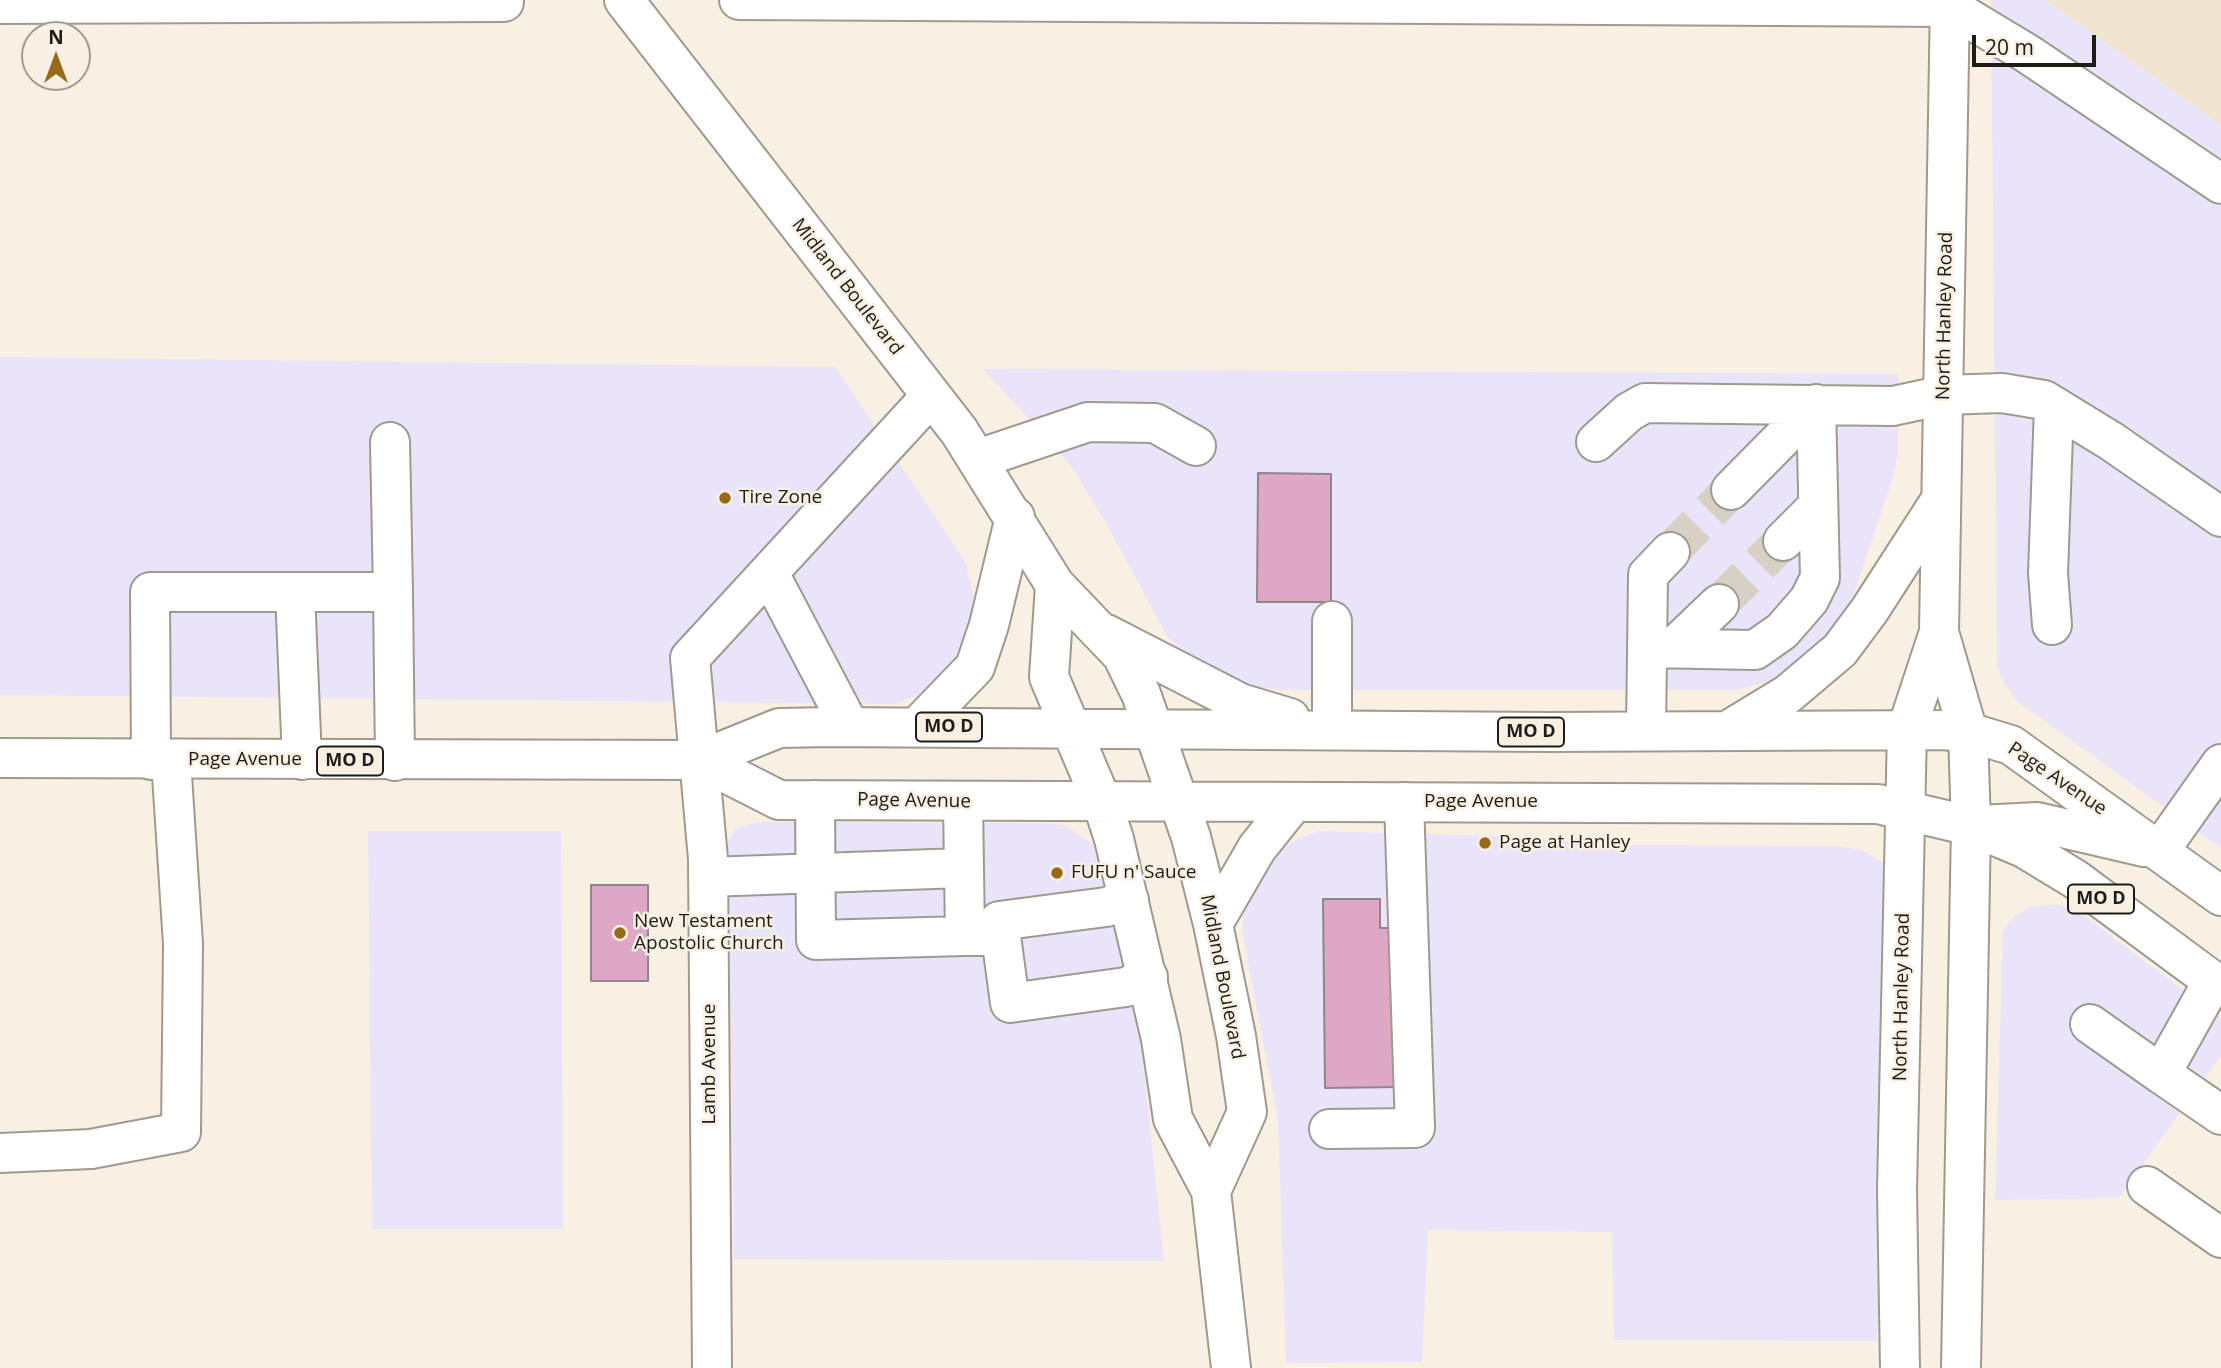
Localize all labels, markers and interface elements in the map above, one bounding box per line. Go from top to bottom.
north arrow [21,21,91,91]
scale bar [1976,21,2100,65]
text: N [48,24,64,50]
text: 20 m [1985,33,2034,61]
street label: Midland Boulevard [787,214,907,360]
street label: North Hanley Road [1932,232,1958,400]
place label: Tire Zone [739,487,822,509]
marker: Tire Zone [717,490,733,506]
road number: MO D [916,712,982,742]
road number: MO D [1498,718,1564,746]
street label: Page Avenue [2003,738,2111,820]
road number: MO D [317,746,383,776]
street label: Page Avenue [188,749,302,771]
street label: Page Avenue [857,789,971,813]
street label: Page Avenue [1424,791,1538,813]
place label: Page at Hanley [1499,832,1630,854]
marker: Page at Hanley [1477,835,1493,851]
place label: FUFU n' Sauce [1071,862,1196,884]
marker: FUFU n' Sauce [1049,865,1065,881]
road number: MO D [2068,884,2134,914]
street label: Midland Boulevard [1195,893,1249,1061]
place label: New Testament Apostolic Church [634,911,784,955]
street label: North Hanley Road [1889,913,1915,1081]
marker: New Testament Apostolic Church [612,925,628,941]
street label: Lamb Avenue [699,1004,721,1124]

